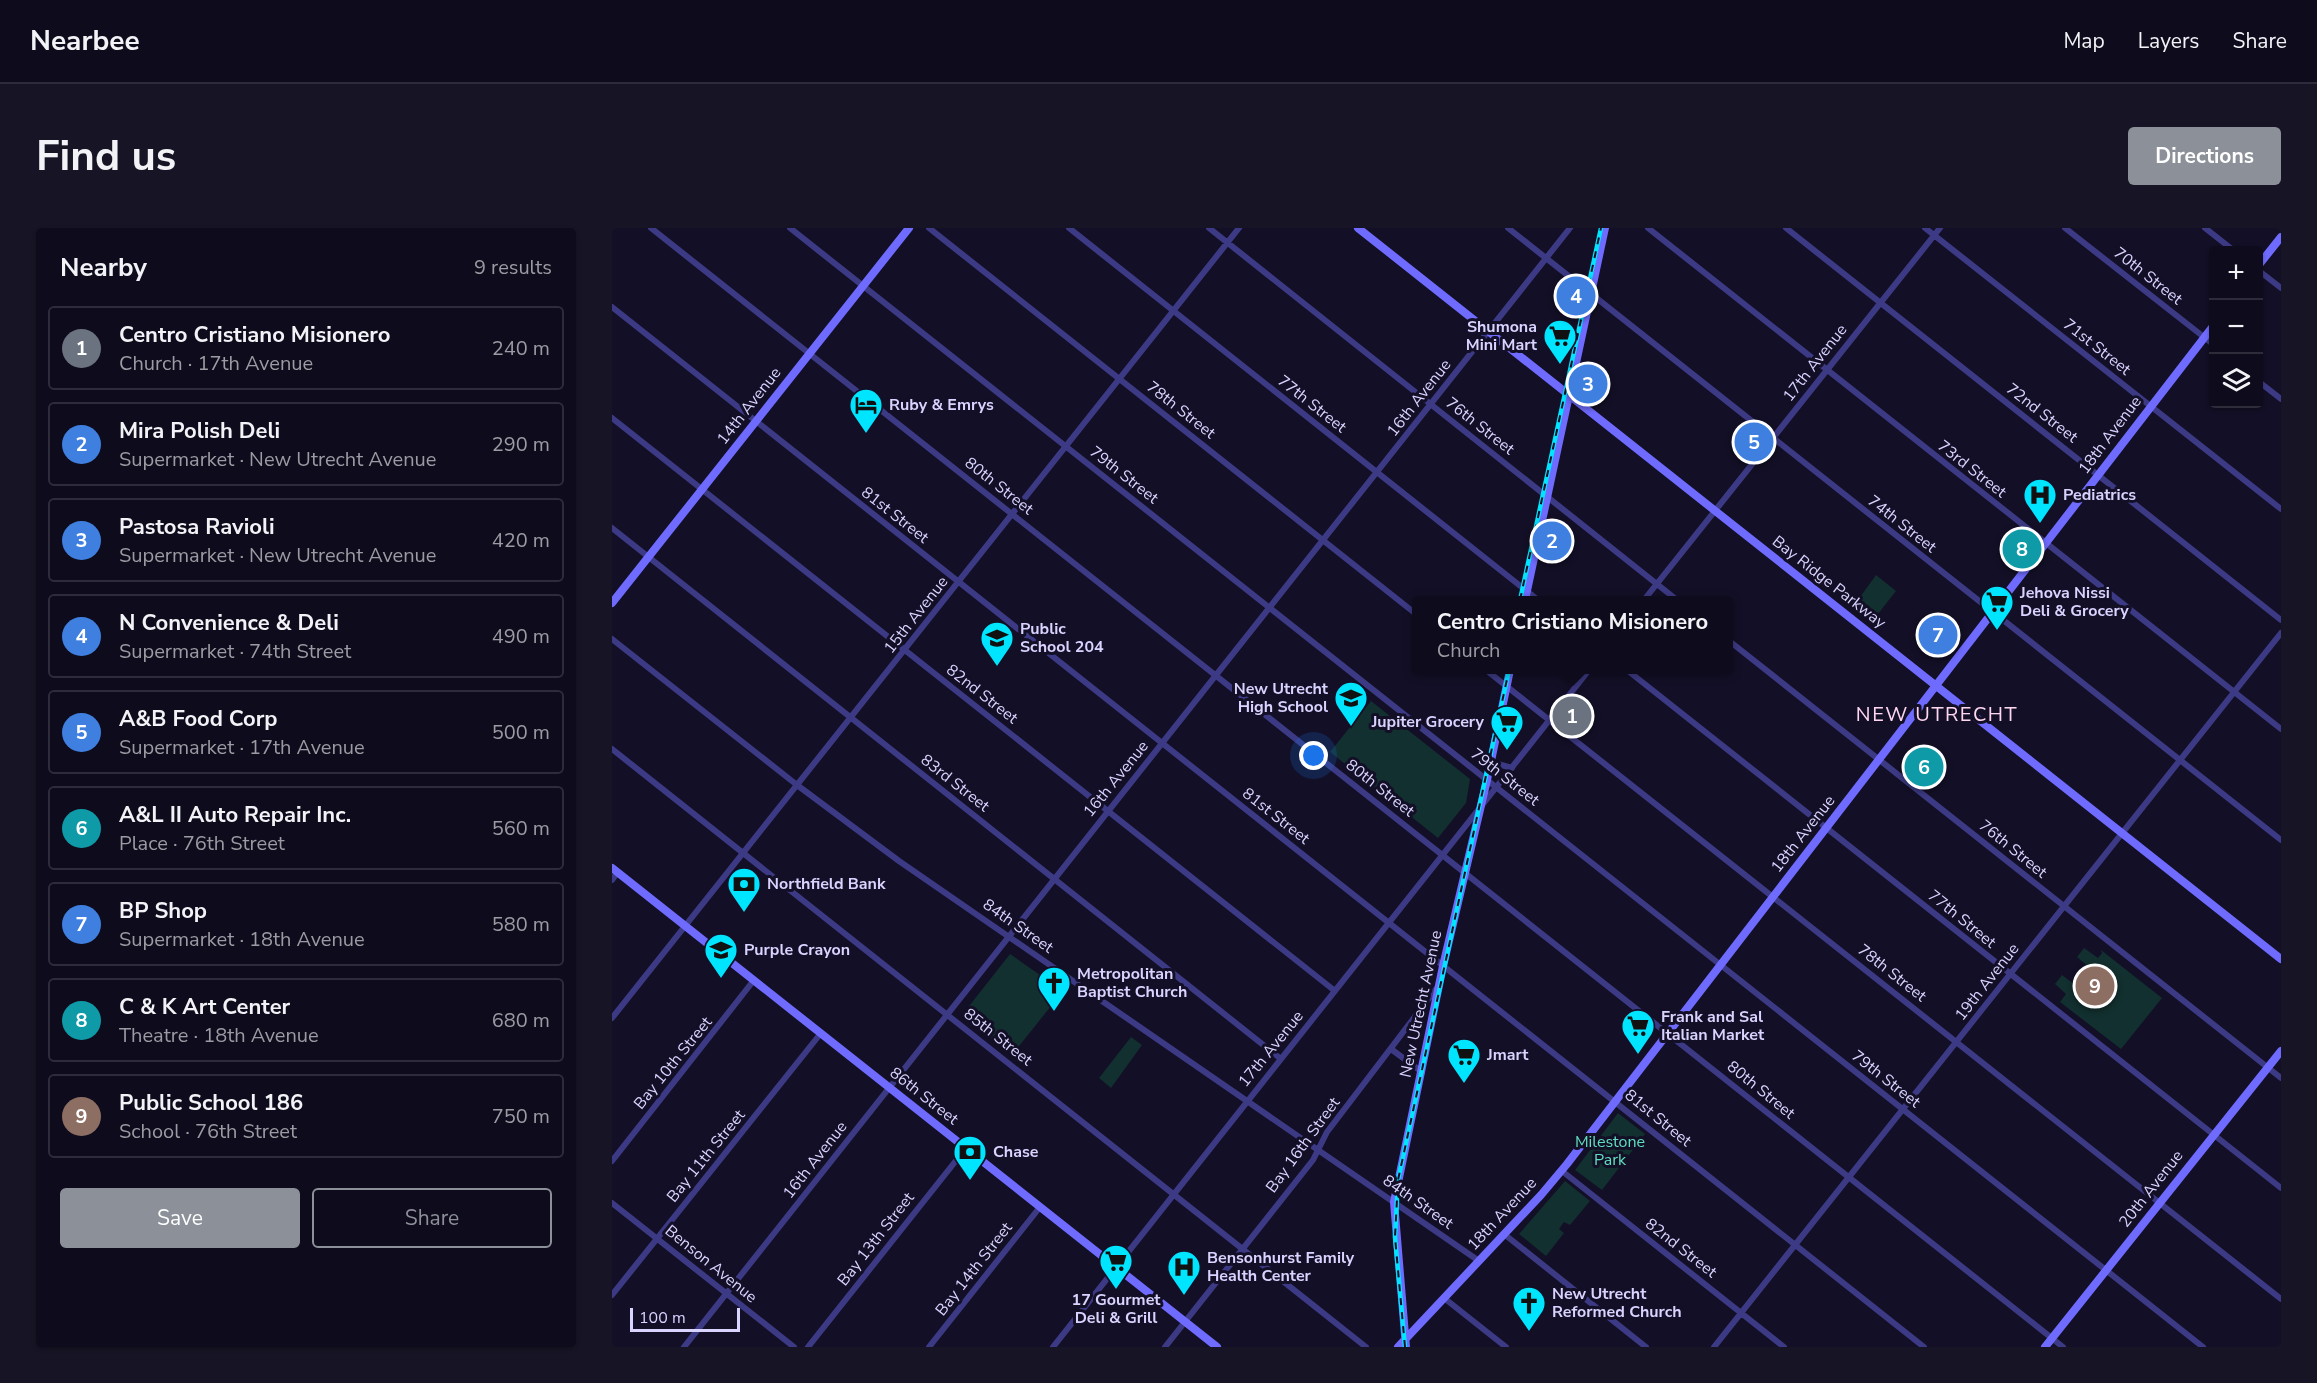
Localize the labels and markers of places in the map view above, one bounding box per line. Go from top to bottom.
pin: 4 [1556,274,1596,318]
place label: Shumona Mini Mart [1466,316,1538,356]
supermarket icon: Shumona Mini Mart [1542,318,1578,365]
pin: 3 [1568,362,1608,406]
hotel icon: Ruby & Emrys [848,387,884,434]
place label: Ruby & Emrys [889,394,994,416]
pin: 5 [1734,420,1774,464]
hospital icon: Pediatrics [2022,477,2058,524]
place label: Pediatrics [2063,484,2136,506]
pin: 2 [1532,518,1572,564]
pin: 8 [2002,526,2042,572]
place label: Jehova Nissi Deli & Grocery [2019,582,2129,622]
supermarket icon: Jehova Nissi Deli & Grocery [1979,584,2015,631]
pin: 7 [1918,612,1958,658]
place label: Public School 204 [1020,618,1104,658]
school or university icon: Public School 204 [979,620,1015,667]
place label: New Utrecht High School [1234,678,1329,718]
school or university icon: New Utrecht High School [1333,680,1369,727]
pin: 1 [1552,694,1592,738]
supermarket icon: Jupiter Grocery [1489,704,1525,751]
place label: Jupiter Grocery [1371,711,1485,733]
pin: 6 [1904,744,1944,790]
bank icon: Northfield Bank [726,866,762,913]
place label: Northfield Bank [767,873,886,895]
school or university icon: Purple Crayon [703,932,739,979]
place label: Purple Crayon [744,939,850,961]
place label: Metropolitan Baptist Church [1077,963,1187,1003]
pin: 9 [2076,964,2114,1008]
church icon: Metropolitan Baptist Church [1036,965,1072,1012]
place label: Frank and Sal Italian Market [1661,1006,1765,1046]
supermarket icon: Frank and Sal Italian Market [1620,1008,1656,1055]
supermarket icon: Jmart [1446,1037,1482,1084]
place label: Jmart [1486,1044,1529,1066]
bank icon: Chase [952,1134,988,1181]
place label: Chase [993,1141,1039,1163]
supermarket icon: 17 Gourmet Deli & Grill [1098,1243,1134,1290]
place label: Bensonhurst Family Health Center [1207,1247,1355,1287]
hospital icon: Bensonhurst Family Health Center [1166,1249,1202,1296]
place label: New Utrecht Reformed Church [1552,1283,1682,1323]
church icon: New Utrecht Reformed Church [1511,1285,1547,1332]
place label: 17 Gourmet Deli & Grill [1072,1289,1161,1329]

